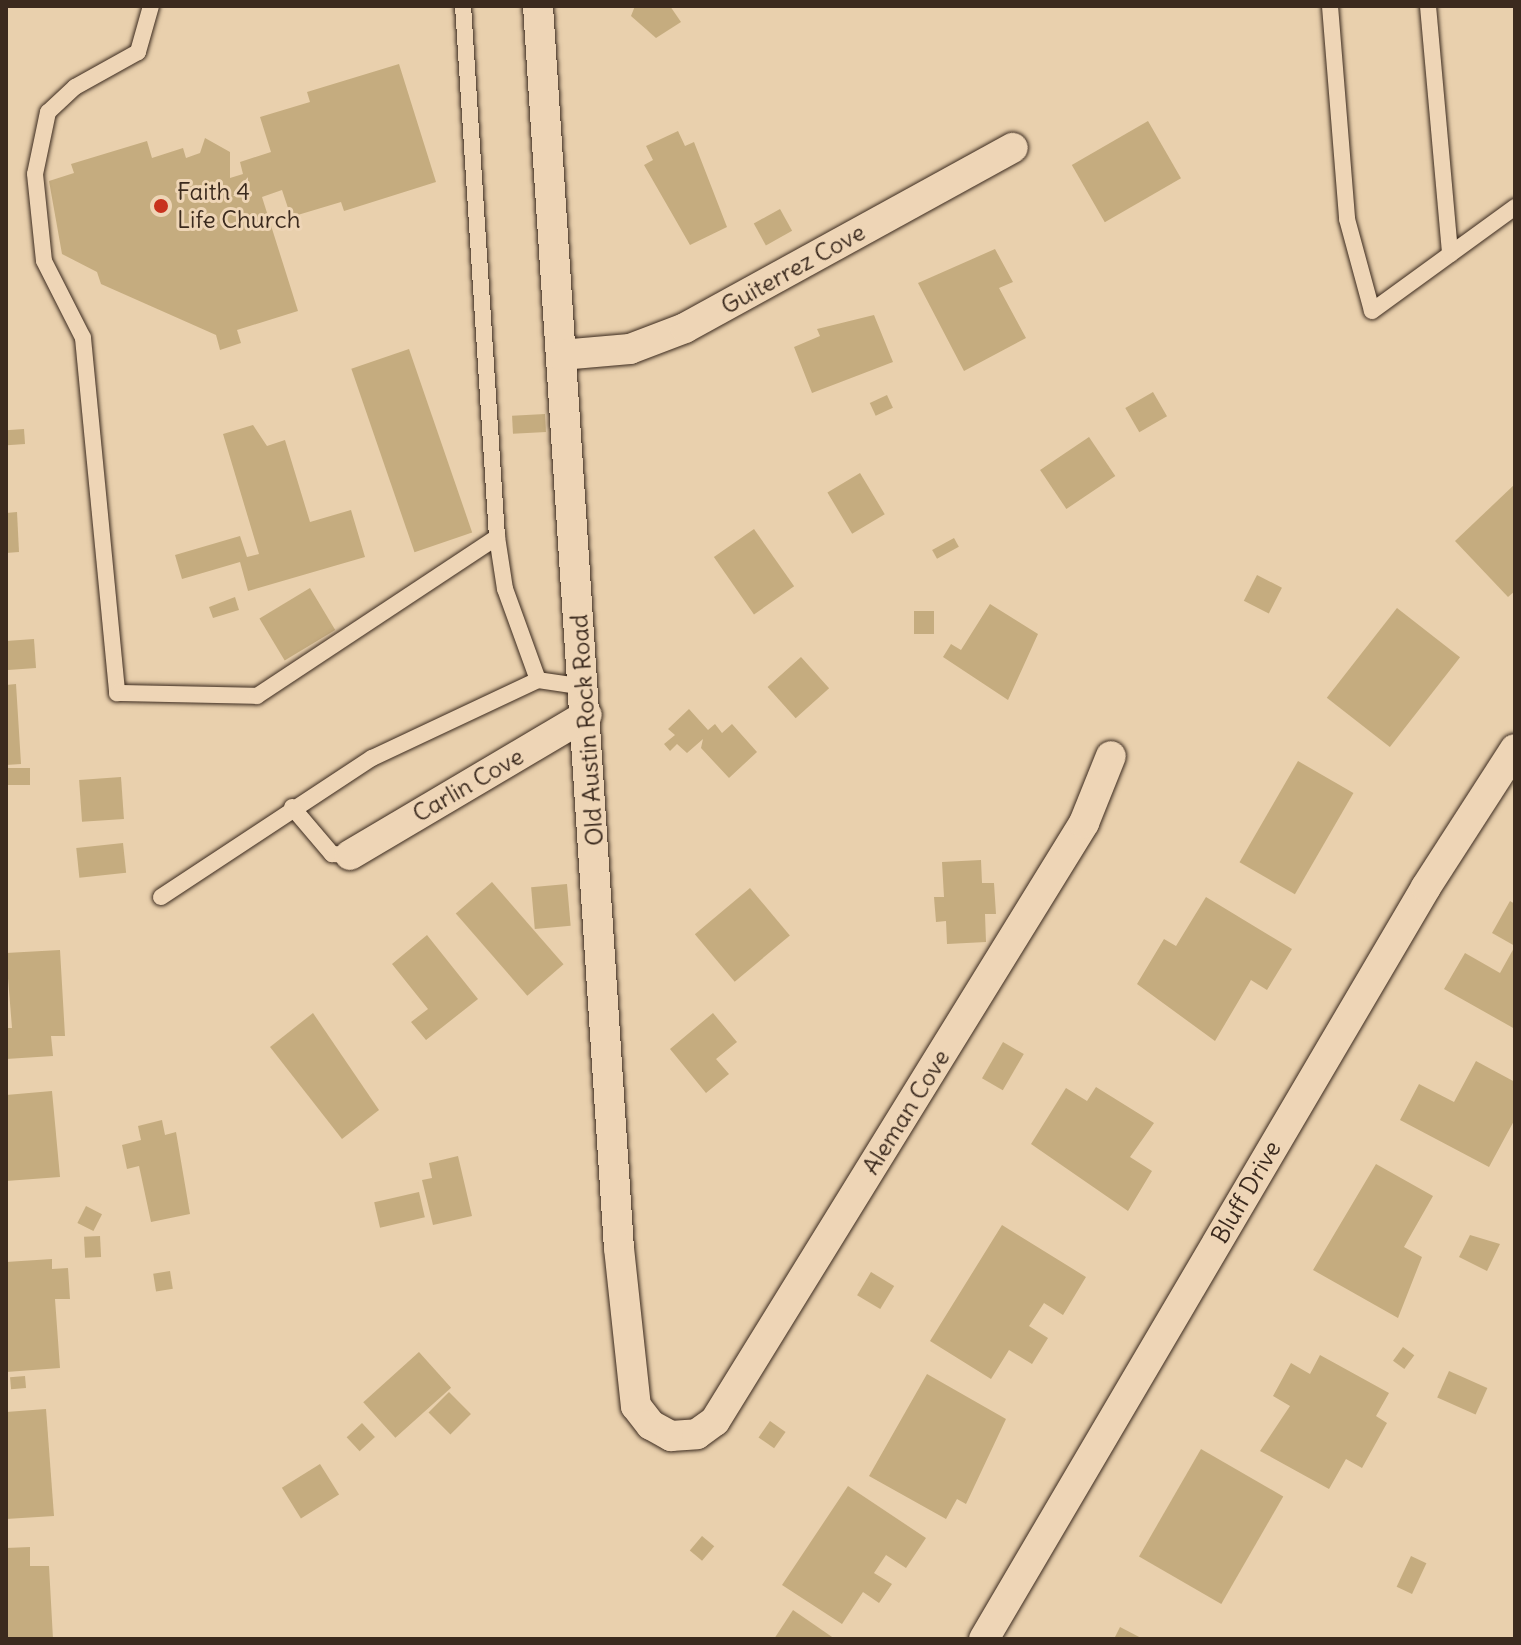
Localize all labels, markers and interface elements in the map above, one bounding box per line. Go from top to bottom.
place label: Faith 4 Life Church [177,178,301,234]
marker: Faith 4 Life Church [152,197,170,215]
street label: Guiterrez Cove [716,218,870,320]
street label: Old Austin Rock Road [565,613,609,847]
street label: Carlin Cove [408,742,528,828]
street label: Aleman Cove [856,1044,956,1180]
street label: Bluff Drive [1205,1136,1287,1248]

